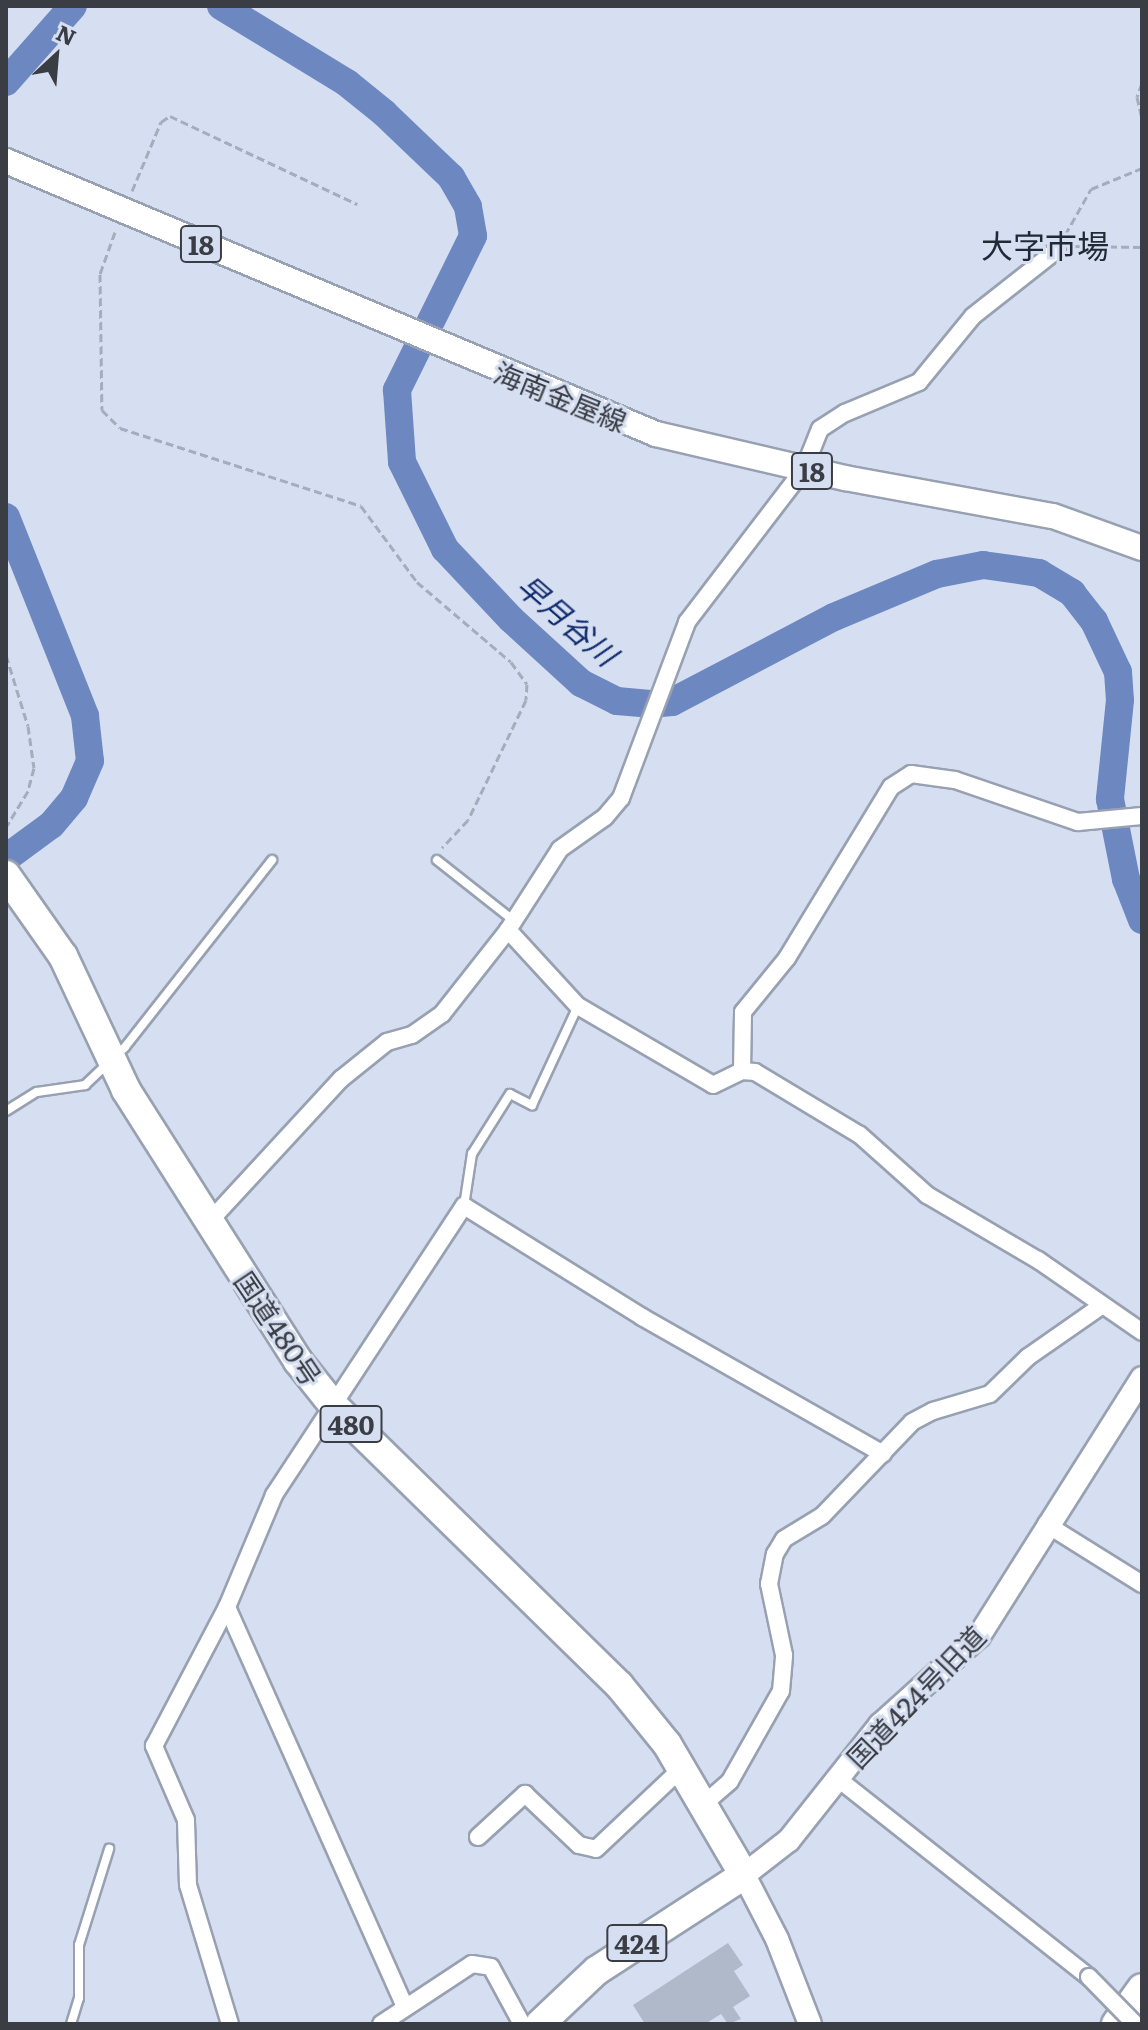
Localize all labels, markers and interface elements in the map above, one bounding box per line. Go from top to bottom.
text: N [51,15,82,53]
north arrow [16,16,96,96]
road number: 18 [179,222,223,266]
district label: 大字市場 [981,225,1109,263]
street label: 海南金屋線 [490,354,632,438]
road number: 18 [790,449,834,493]
water label: 早月谷川 [511,566,625,672]
street label: 国道480号 [228,1264,330,1392]
road number: 480 [319,1402,383,1446]
street label: 国道424号旧道 [839,1618,991,1774]
road number: 424 [605,1921,669,1965]

